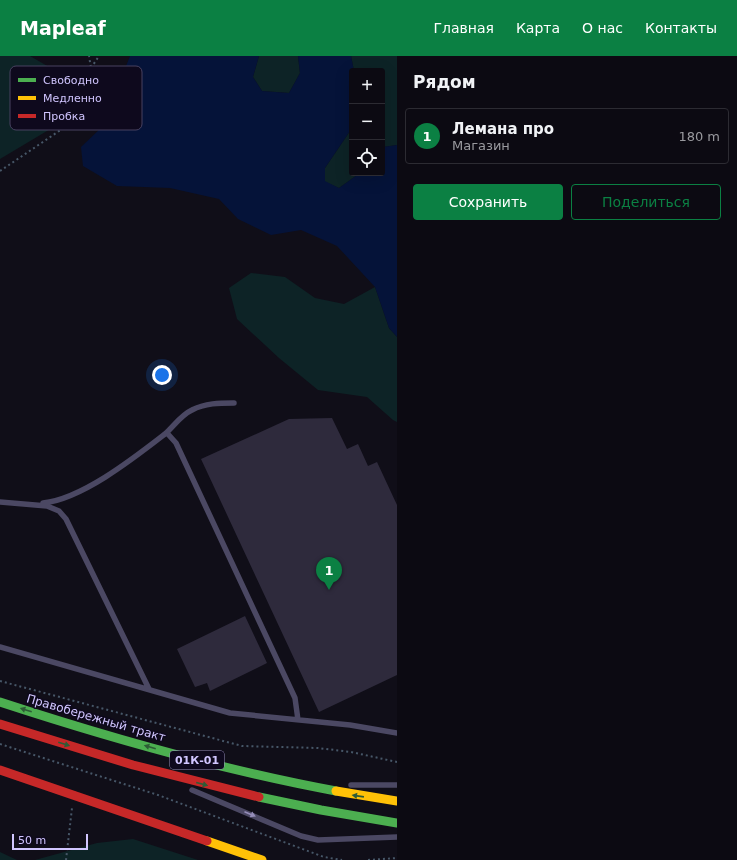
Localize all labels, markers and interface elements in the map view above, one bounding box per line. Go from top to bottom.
text: Mapleaf [20,17,106,39]
text: Главная [433,20,494,36]
text: Карта [516,20,560,36]
text: О нас [582,20,623,36]
text: Контакты [645,20,717,36]
legend [10,66,142,130]
map controls [349,68,385,176]
button: + [349,68,385,104]
text: Рядом [413,72,476,92]
text: Свободно [43,74,99,87]
text: Медленно [43,92,102,105]
button: − [349,104,385,140]
text: Пробка [43,110,85,123]
text: Лемана про [452,120,554,138]
text: 1 [422,129,432,144]
text: 180 m [678,129,720,144]
text: Магазин [452,138,510,153]
button: locate [349,140,385,176]
button: Сохранить [413,184,563,220]
button: Поделиться [571,184,721,220]
your location [152,365,172,385]
pin: 1 [316,557,342,590]
street label: Правобережный тракт [25,691,167,745]
one-way arrow [19,707,31,713]
one-way arrow [58,741,70,747]
one-way arrow [144,744,156,750]
road number: 01К-01 [170,751,224,769]
one-way arrow [197,781,209,787]
one-way arrow [352,793,364,799]
one-way arrow [244,811,256,817]
scale bar [12,832,88,851]
text: 50 m [18,834,46,847]

